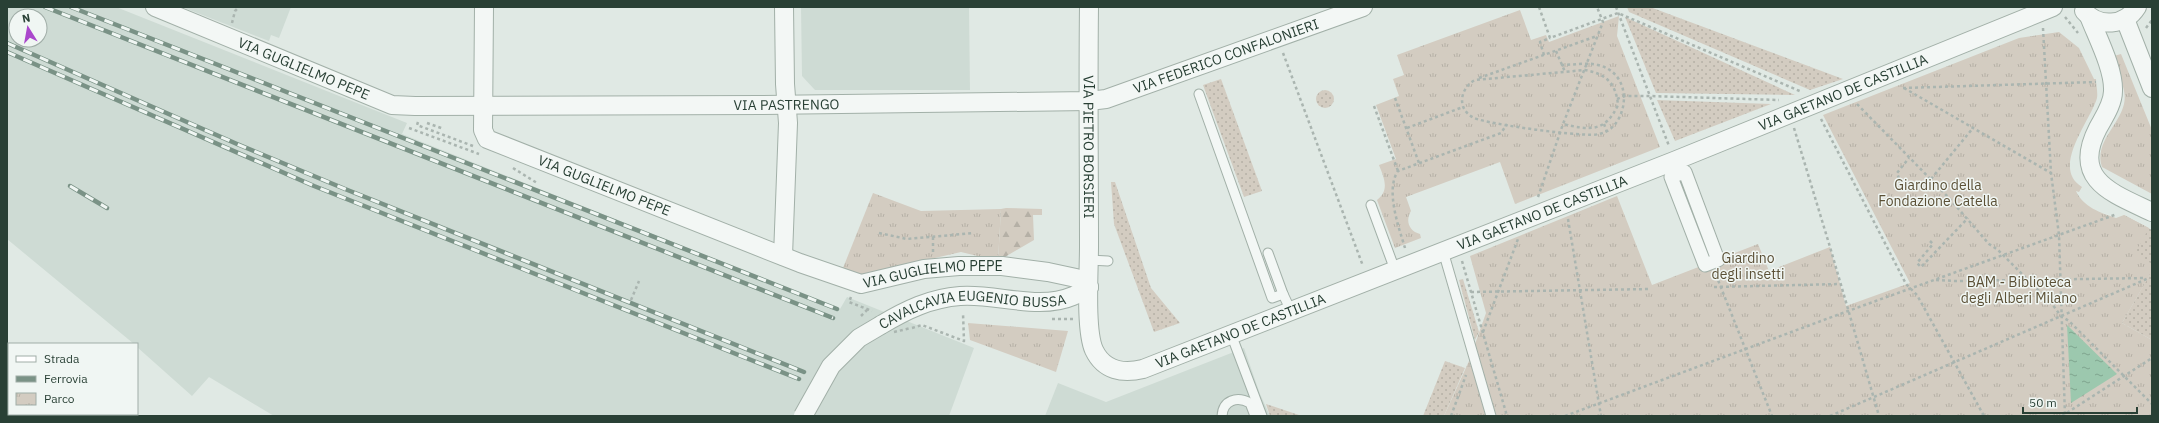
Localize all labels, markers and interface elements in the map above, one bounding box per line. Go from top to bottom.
north arrow [8,8,48,48]
text: N [21,11,31,26]
street label: VIA FEDERICO CONFALONIERI [1131,15,1321,98]
street label: VIA GUGLIELMO PEPE [235,33,372,104]
street label: VIA GAETANO DE CASTILLIA [1756,50,1930,135]
street label: VIA PIETRO BORSIERI [1080,75,1098,219]
street label: VIA PASTRENGO [734,95,840,114]
street label: VIA GUGLIELMO PEPE [535,151,673,220]
street label: VIA GAETANO DE CASTILLIA [1455,171,1630,254]
park label: Giardino della Fondazione Catella [1878,176,1998,210]
park label: Giardino degli insetti [1712,249,1784,283]
street label: VIA GUGLIELMO PEPE [861,257,1003,292]
park label: BAM - Biblioteca degli Alberi Milano [1961,273,2077,307]
street label: CAVALCAVIA EUGENIO BUSSA [875,287,1068,333]
street label: VIA GAETANO DE CASTILLIA [1153,289,1328,372]
legend [8,343,138,415]
text: Strada [44,351,80,366]
text: Ferrovia [44,371,88,386]
scale bar [2023,389,2137,415]
text: Parco [44,391,75,406]
text: 50 m [2029,395,2057,410]

